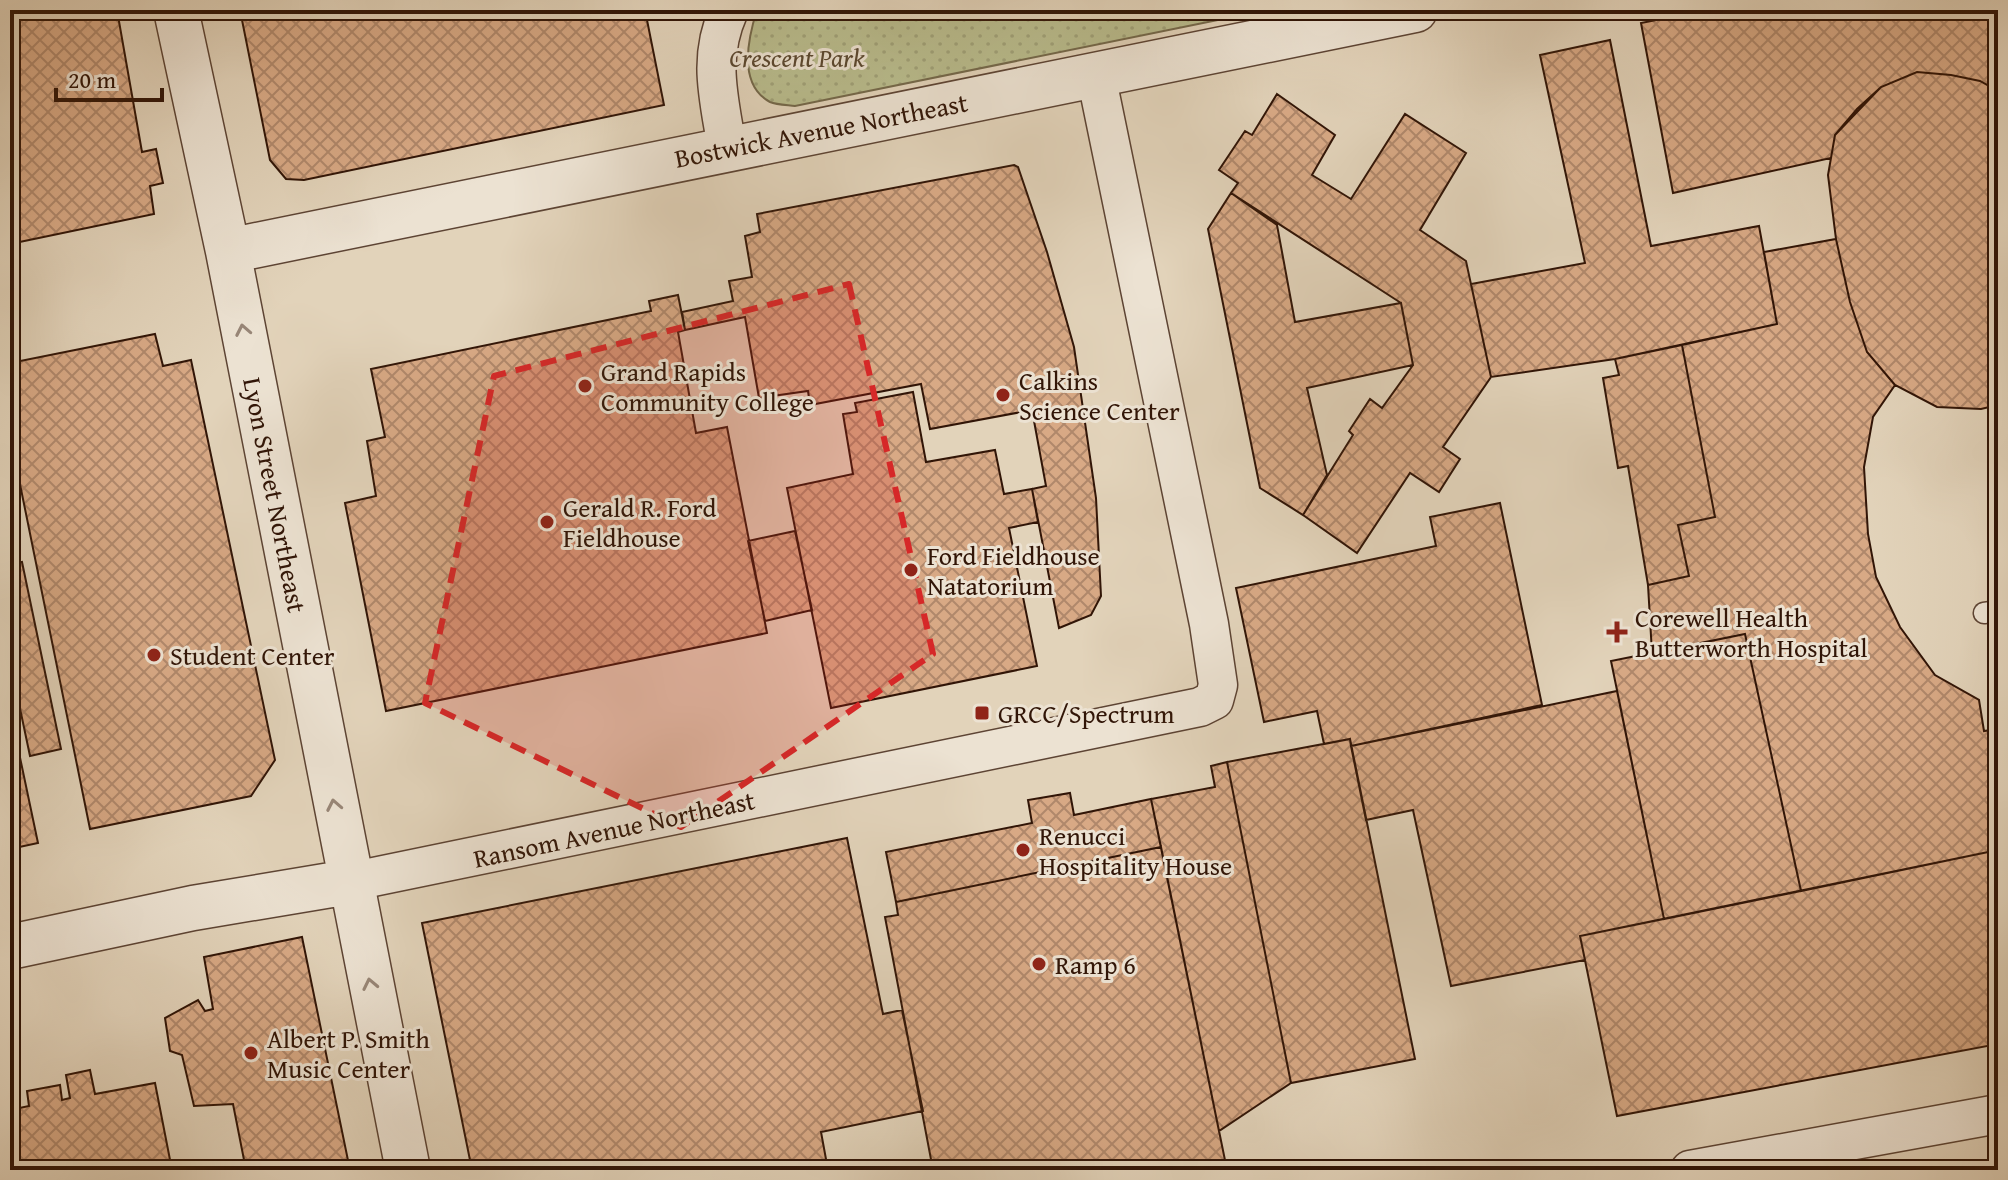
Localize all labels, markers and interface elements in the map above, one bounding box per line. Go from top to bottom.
park label: Crescent Park [729,38,865,77]
scale bar [56,52,162,102]
text: 20 m [68,62,116,97]
street label: Bostwick Avenue Northeast [671,82,971,178]
one-way arrow [235,324,252,337]
place label: Grand Rapids Community College [601,352,814,421]
place label: Calkins Science Center [1019,361,1180,430]
street label: Lyon Street Northeast [233,374,317,616]
marker: Grand Rapids Community College [576,377,594,395]
marker: Calkins Science Center [994,386,1012,404]
place label: Gerald R. Ford Fieldhouse [563,488,717,557]
marker: Gerald R. Ford Fieldhouse [538,513,556,531]
place label: Ford Fieldhouse Natatorium [927,536,1100,605]
marker: Ford Fieldhouse Natatorium [902,561,920,579]
place label: Corewell Health Butterworth Hospital [1635,598,1868,667]
marker: Corewell Health Butterworth Hospital [1606,621,1628,643]
place label: Student Center [170,636,335,675]
marker: Student Center [145,646,163,664]
place label: GRCC/Spectrum [998,694,1174,733]
marker: GRCC/Spectrum [973,704,991,722]
street label: Ransom Avenue Northeast [470,780,758,878]
one-way arrow [326,799,343,813]
place label: Renucci Hospitality House [1039,816,1232,885]
marker: Renucci Hospitality House [1014,841,1032,859]
place label: Ramp 6 [1055,945,1136,984]
marker: Ramp 6 [1030,955,1048,973]
one-way arrow [362,977,379,991]
place label: Albert P. Smith Music Center [267,1019,430,1088]
marker: Albert P. Smith Music Center [242,1044,260,1062]

